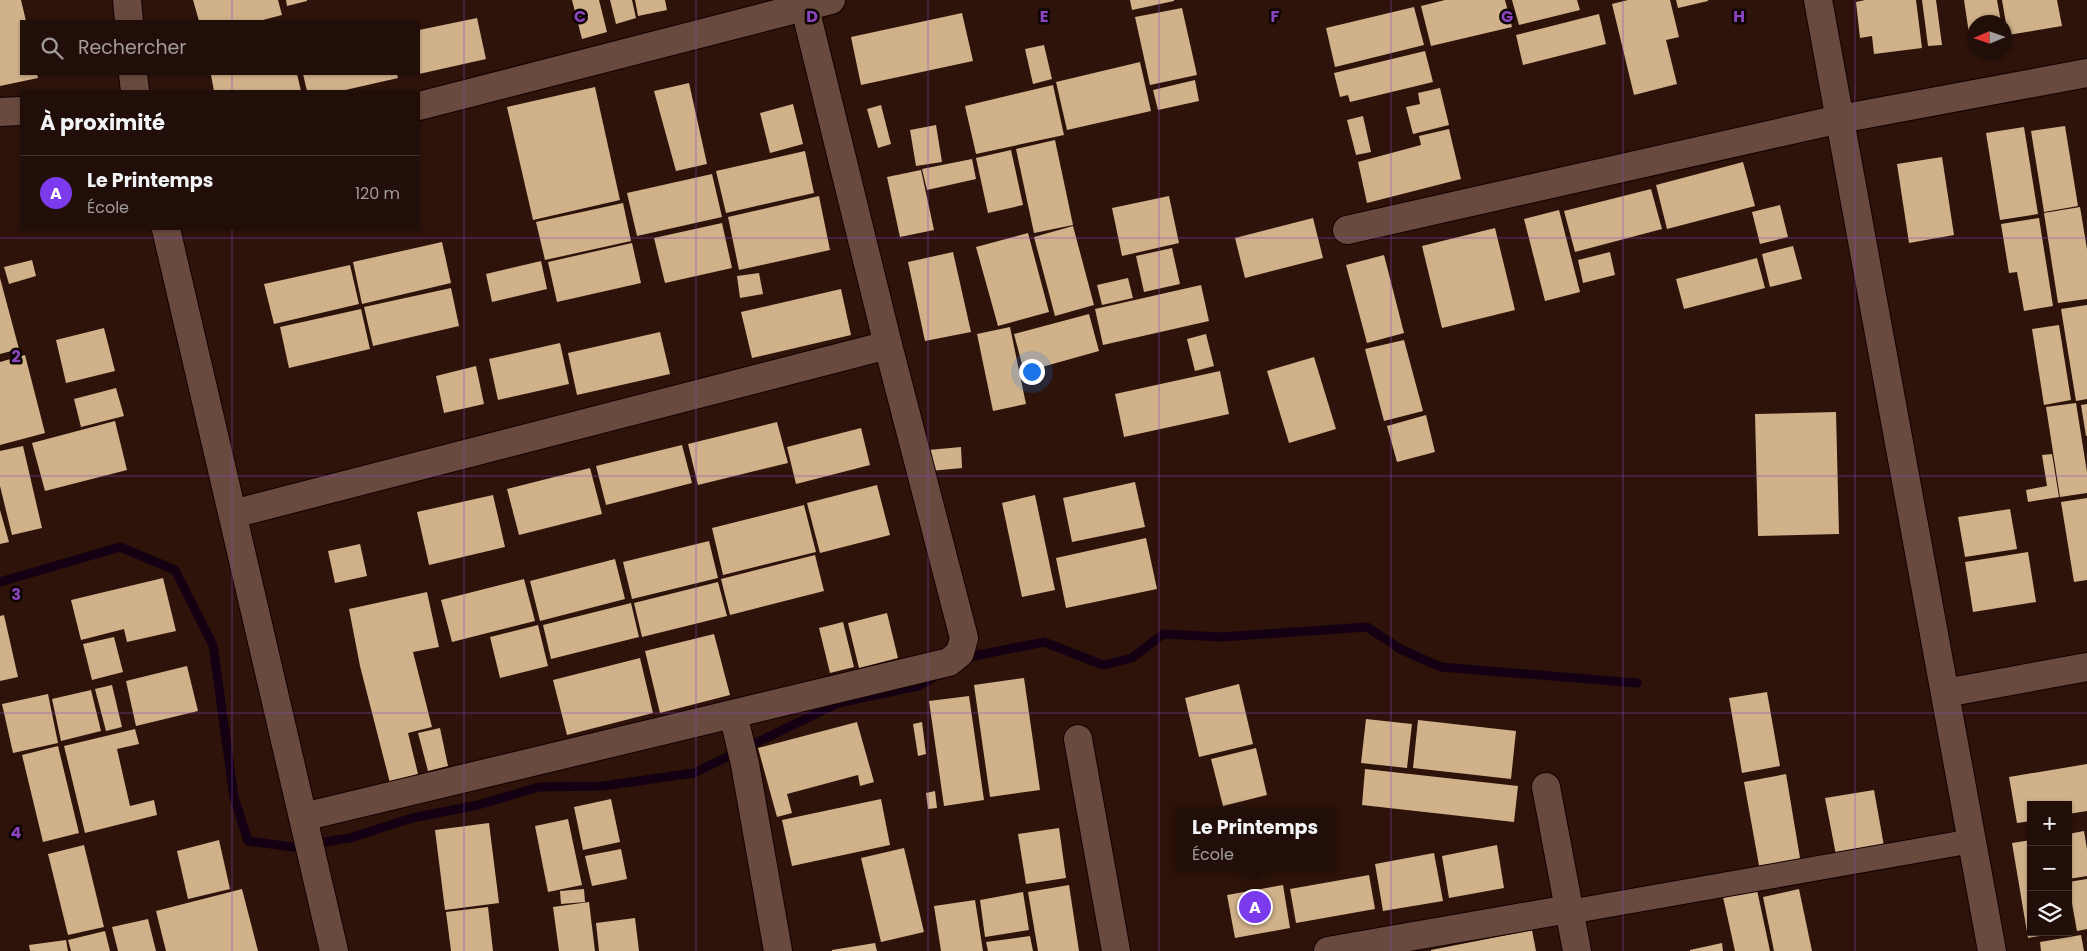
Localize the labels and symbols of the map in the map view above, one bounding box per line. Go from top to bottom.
text: C [574,5,586,28]
text: D [806,5,818,28]
text: E [1040,5,1048,28]
text: F [1271,5,1280,28]
text: G [1501,5,1513,28]
text: H [1733,5,1745,28]
north arrow [1967,15,2012,60]
text: 2 [11,345,21,368]
your location [1019,359,1045,385]
text: 3 [11,583,21,606]
text: 4 [11,821,22,844]
pin: A [1239,888,1271,926]

